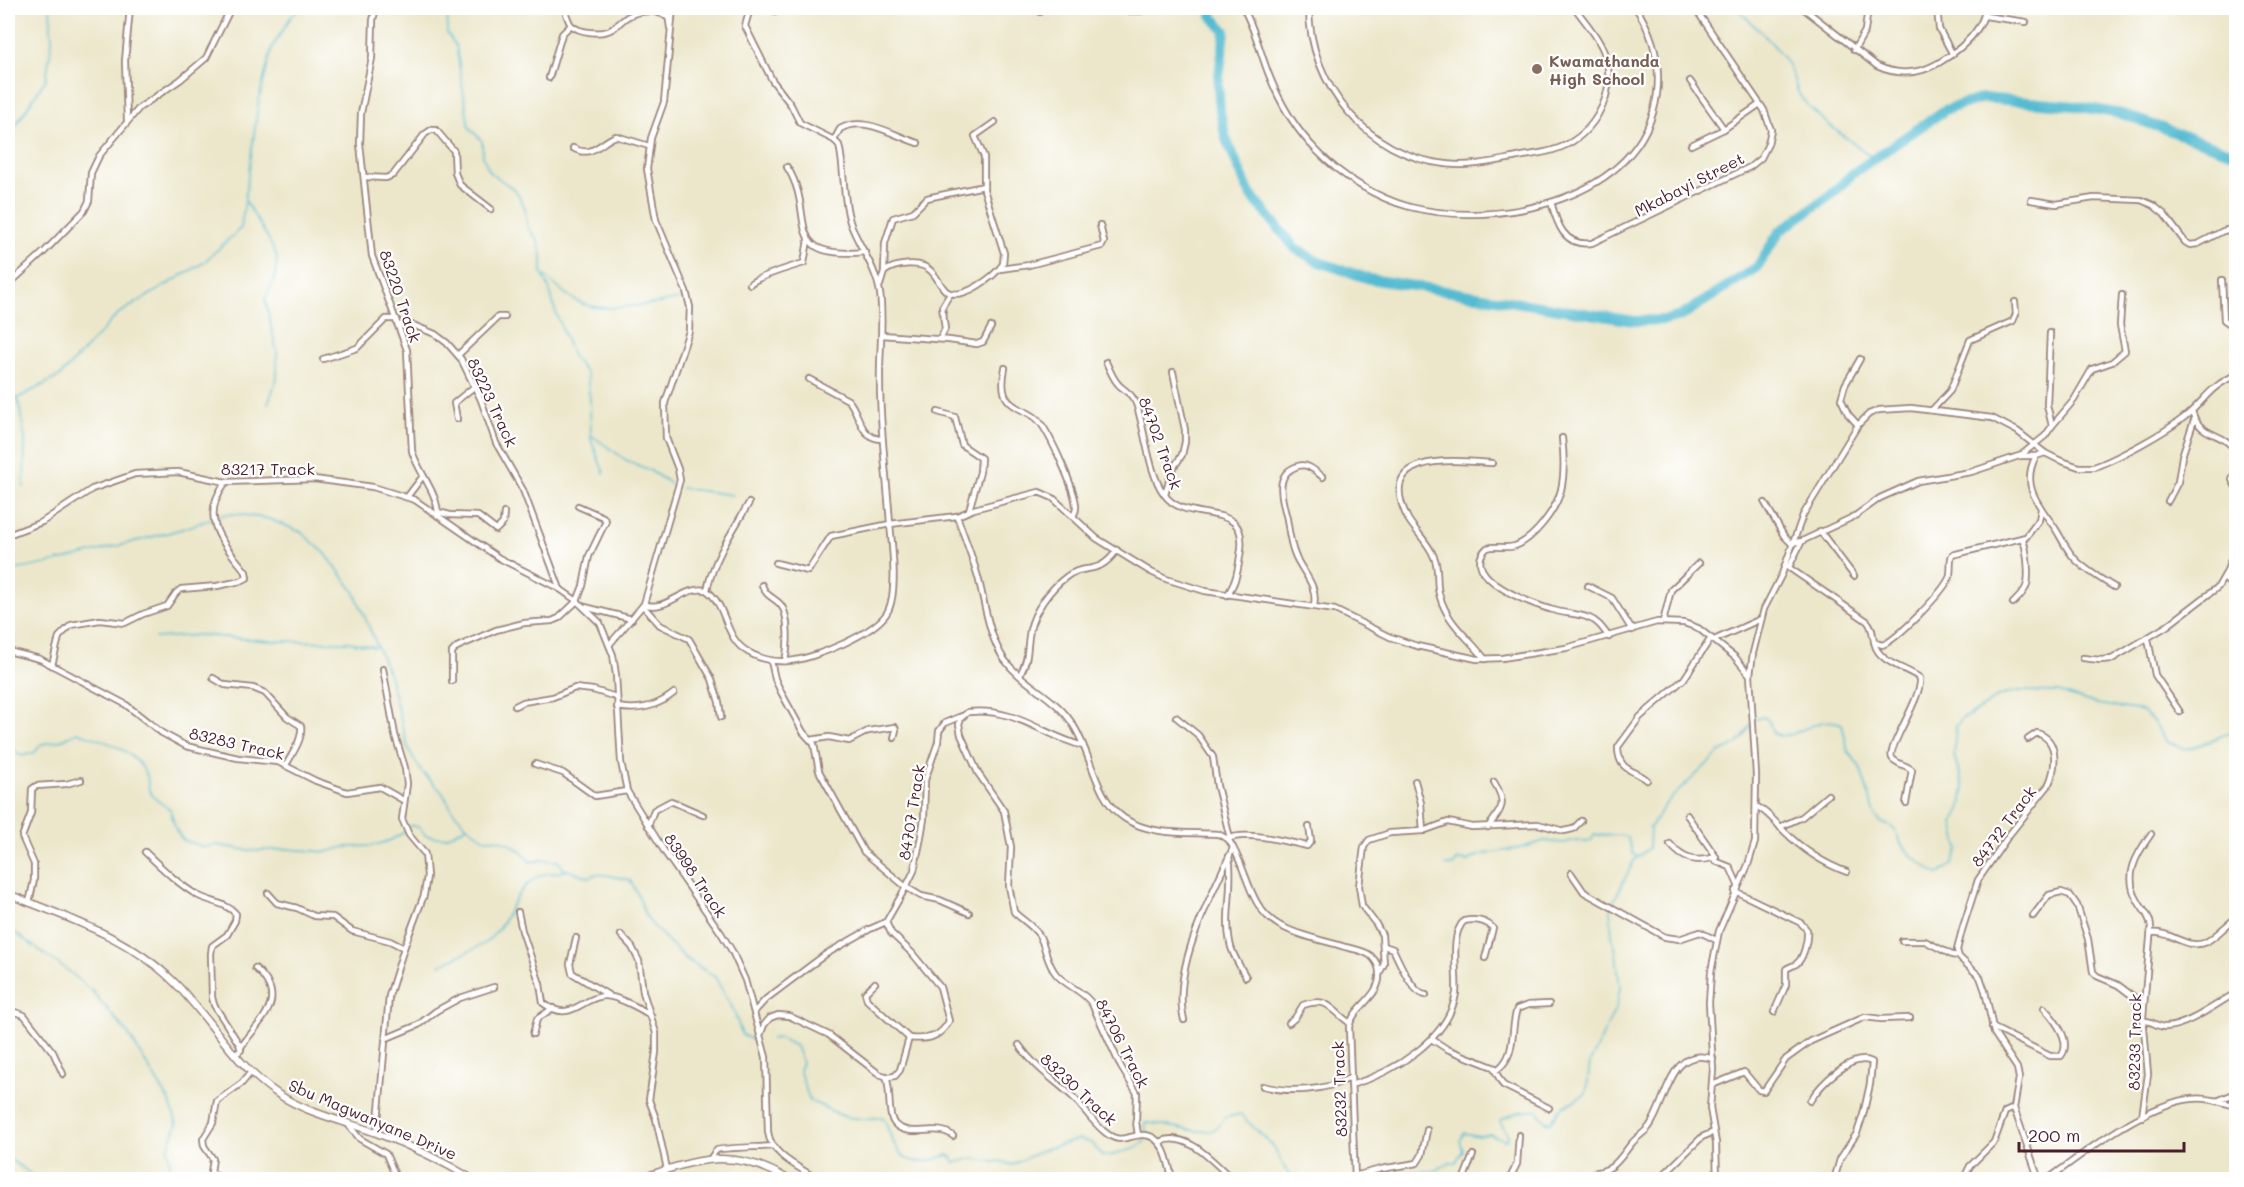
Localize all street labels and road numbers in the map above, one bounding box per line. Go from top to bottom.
street label: Mkabayi Street [1630,147,1748,221]
street label: 83220 Track [375,247,427,345]
street label: 83223 Track [463,354,523,450]
street label: 84702 Track [1135,394,1187,492]
street label: 83217 Track [221,458,315,479]
street label: 83283 Track [187,722,287,764]
street label: 84707 Track [893,763,929,861]
street label: 84772 Track [1966,781,2040,871]
street label: 83998 Track [660,829,732,921]
street label: 83233 Track [2123,993,2145,1091]
street label: 84706 Track [1092,995,1154,1091]
street label: 83232 Track [1327,1041,1351,1137]
street label: 83230 Track [1036,1048,1122,1130]
street label: Sbu Magwanyane Drive [286,1074,460,1164]

